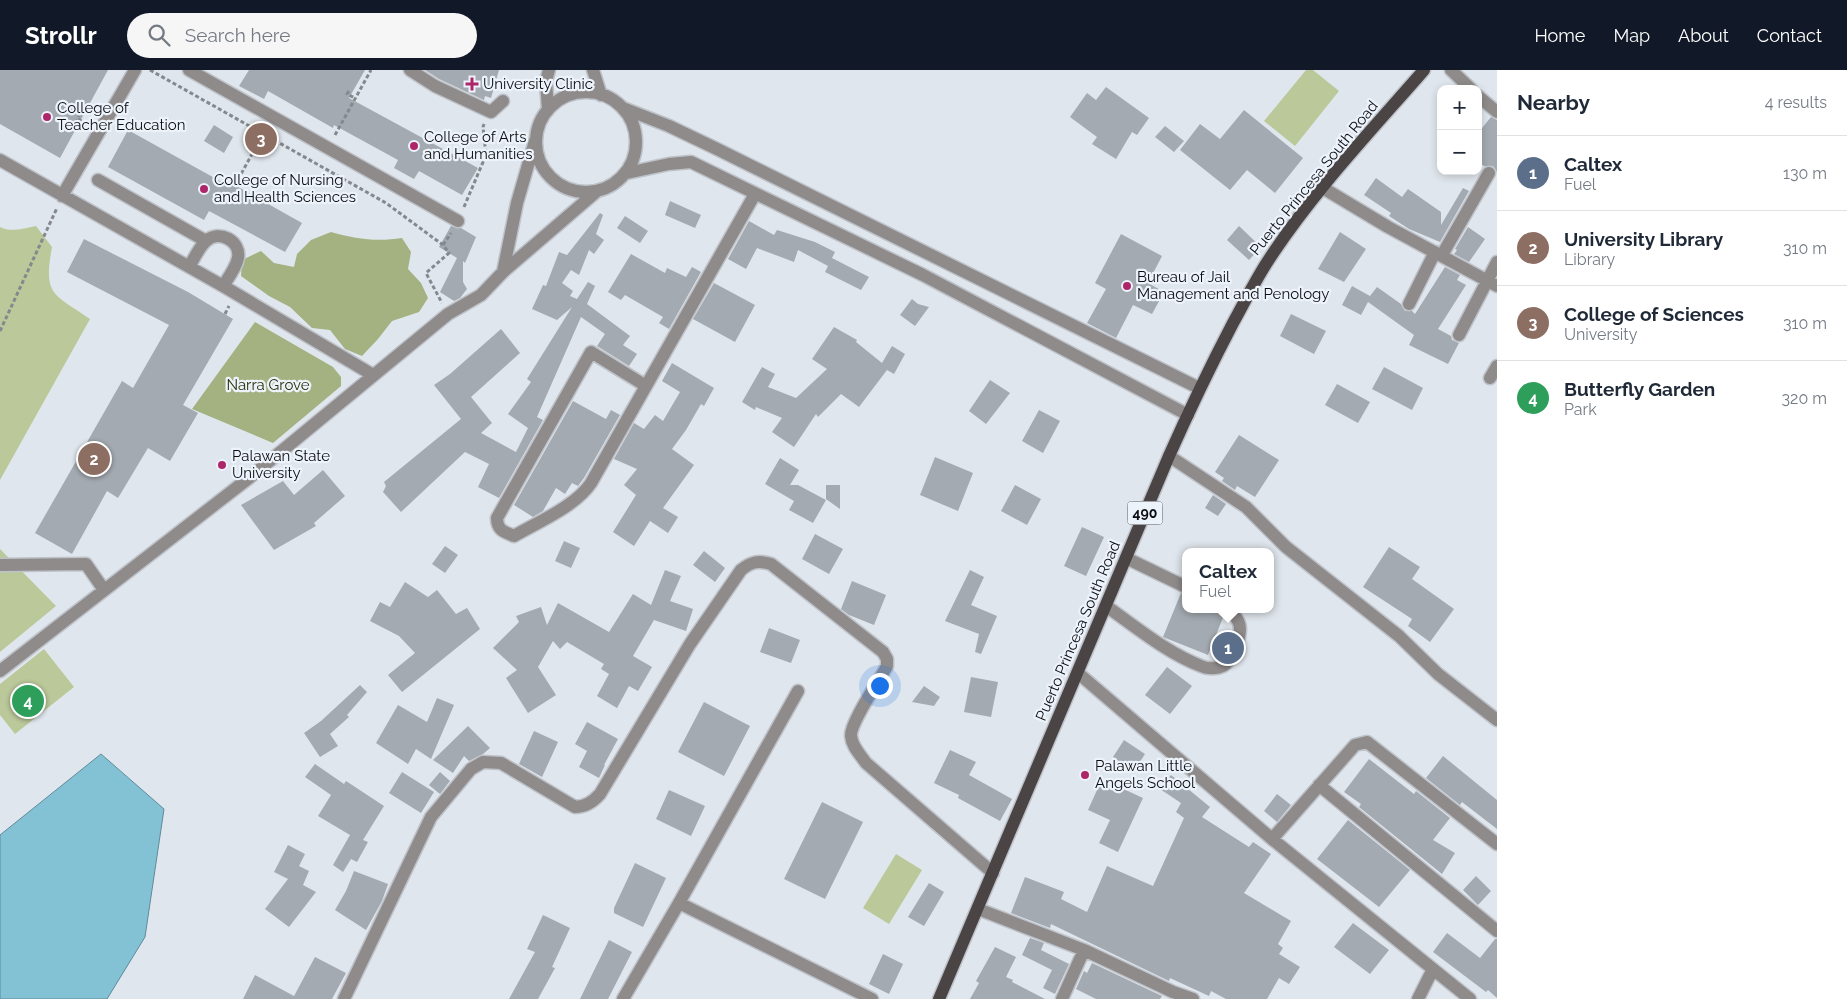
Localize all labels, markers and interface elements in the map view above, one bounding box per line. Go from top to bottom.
search box [127,13,477,58]
text: Strollr [25,21,97,50]
icon: search [145,21,173,49]
text: Search here [185,24,290,46]
text: Home [1534,25,1585,46]
text: Map [1613,25,1650,46]
text: About [1678,25,1729,46]
text: Contact [1757,25,1822,46]
place label: University Clinic [483,75,593,93]
marker: University Clinic [465,77,479,91]
map controls [1437,85,1482,175]
button: + [1437,85,1482,130]
text: Nearby [1517,90,1590,115]
text: 4 results [1765,93,1827,112]
street label: Puerto Princesa South Road [1246,97,1382,259]
place label: College of Teacher Education [57,99,185,134]
marker: College of Teacher Education [41,111,53,123]
pin: 3 [245,120,277,158]
place label: College of Arts and Humanities [424,128,532,163]
button: − [1437,130,1482,175]
marker: College of Arts and Humanities [408,140,420,152]
text: Caltex [1564,153,1622,175]
text: 1 [1529,164,1537,183]
text: 130 m [1783,164,1827,183]
place label: College of Nursing and Health Sciences [214,171,356,206]
text: Fuel [1564,175,1596,194]
marker: College of Nursing and Health Sciences [198,183,210,195]
text: University Library [1564,228,1723,250]
text: 2 [1528,239,1538,258]
text: 310 m [1783,239,1827,258]
text: Library [1564,250,1615,269]
place label: Bureau of Jail Management and Penology [1137,268,1330,303]
marker: Bureau of Jail Management and Penology [1121,280,1133,292]
text: College of Sciences [1564,303,1744,325]
text: 3 [1529,314,1537,333]
text: 310 m [1783,314,1827,333]
text: University [1564,325,1637,344]
park label: Narra Grove [226,376,310,394]
text: Butterfly Garden [1564,378,1715,400]
text: 4 [1528,389,1538,408]
text: 320 m [1782,389,1827,408]
text: Park [1564,400,1597,419]
pin: 2 [78,440,110,478]
place label: Palawan State University [232,447,330,482]
marker: Palawan State University [216,459,228,471]
road number: 490 [1128,502,1162,524]
street label: Puerto Princesa South Road [1032,539,1124,723]
popup [1182,548,1274,613]
text: Caltex [1199,560,1257,582]
text: Fuel [1199,582,1231,601]
pin: 1 [1212,629,1244,667]
your location [867,673,893,699]
pin: 4 [12,682,44,720]
place label: Palawan Little Angels School [1095,757,1196,792]
marker: Palawan Little Angels School [1079,769,1091,781]

